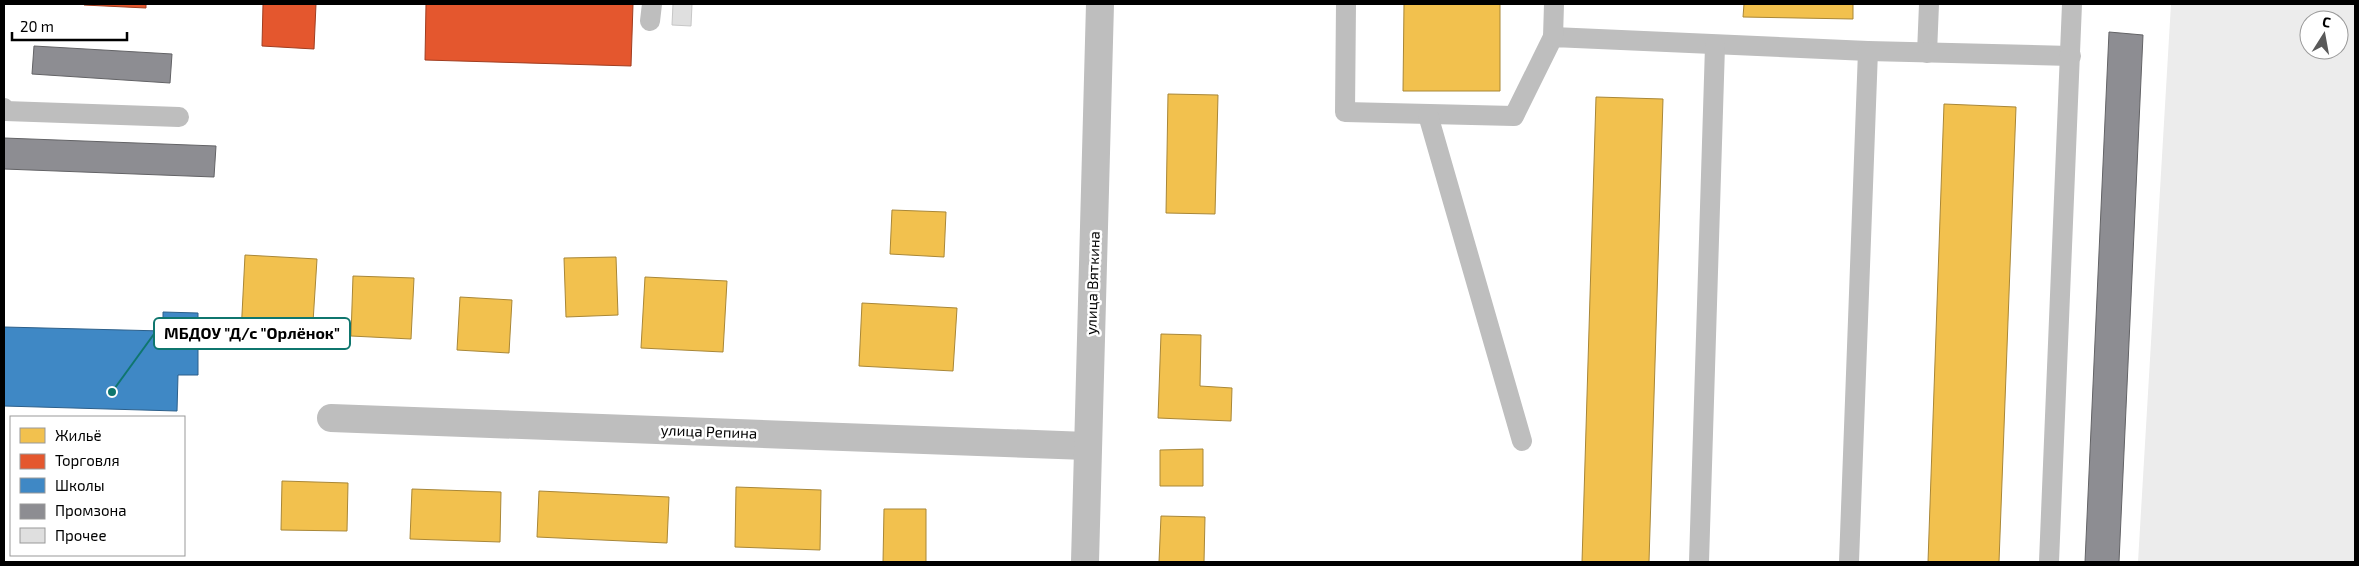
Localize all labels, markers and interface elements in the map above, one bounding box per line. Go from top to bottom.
scale bar [12,10,128,42]
north arrow [2299,10,2349,60]
text: С [2321,13,2332,31]
text: 20 m [20,17,54,35]
street label: улица Вяткина [1081,231,1104,335]
callout: МБДОУ "Д/с "Орлёнок" [154,318,350,349]
text: МБДОУ "Д/с "Орлёнок" [164,323,340,342]
legend [10,416,185,556]
street label: улица Репина [660,420,758,443]
text: Жильё [55,426,102,444]
text: Торговля [55,451,120,469]
text: Школы [55,476,105,494]
text: Промзона [55,501,127,519]
text: Прочее [55,526,107,544]

